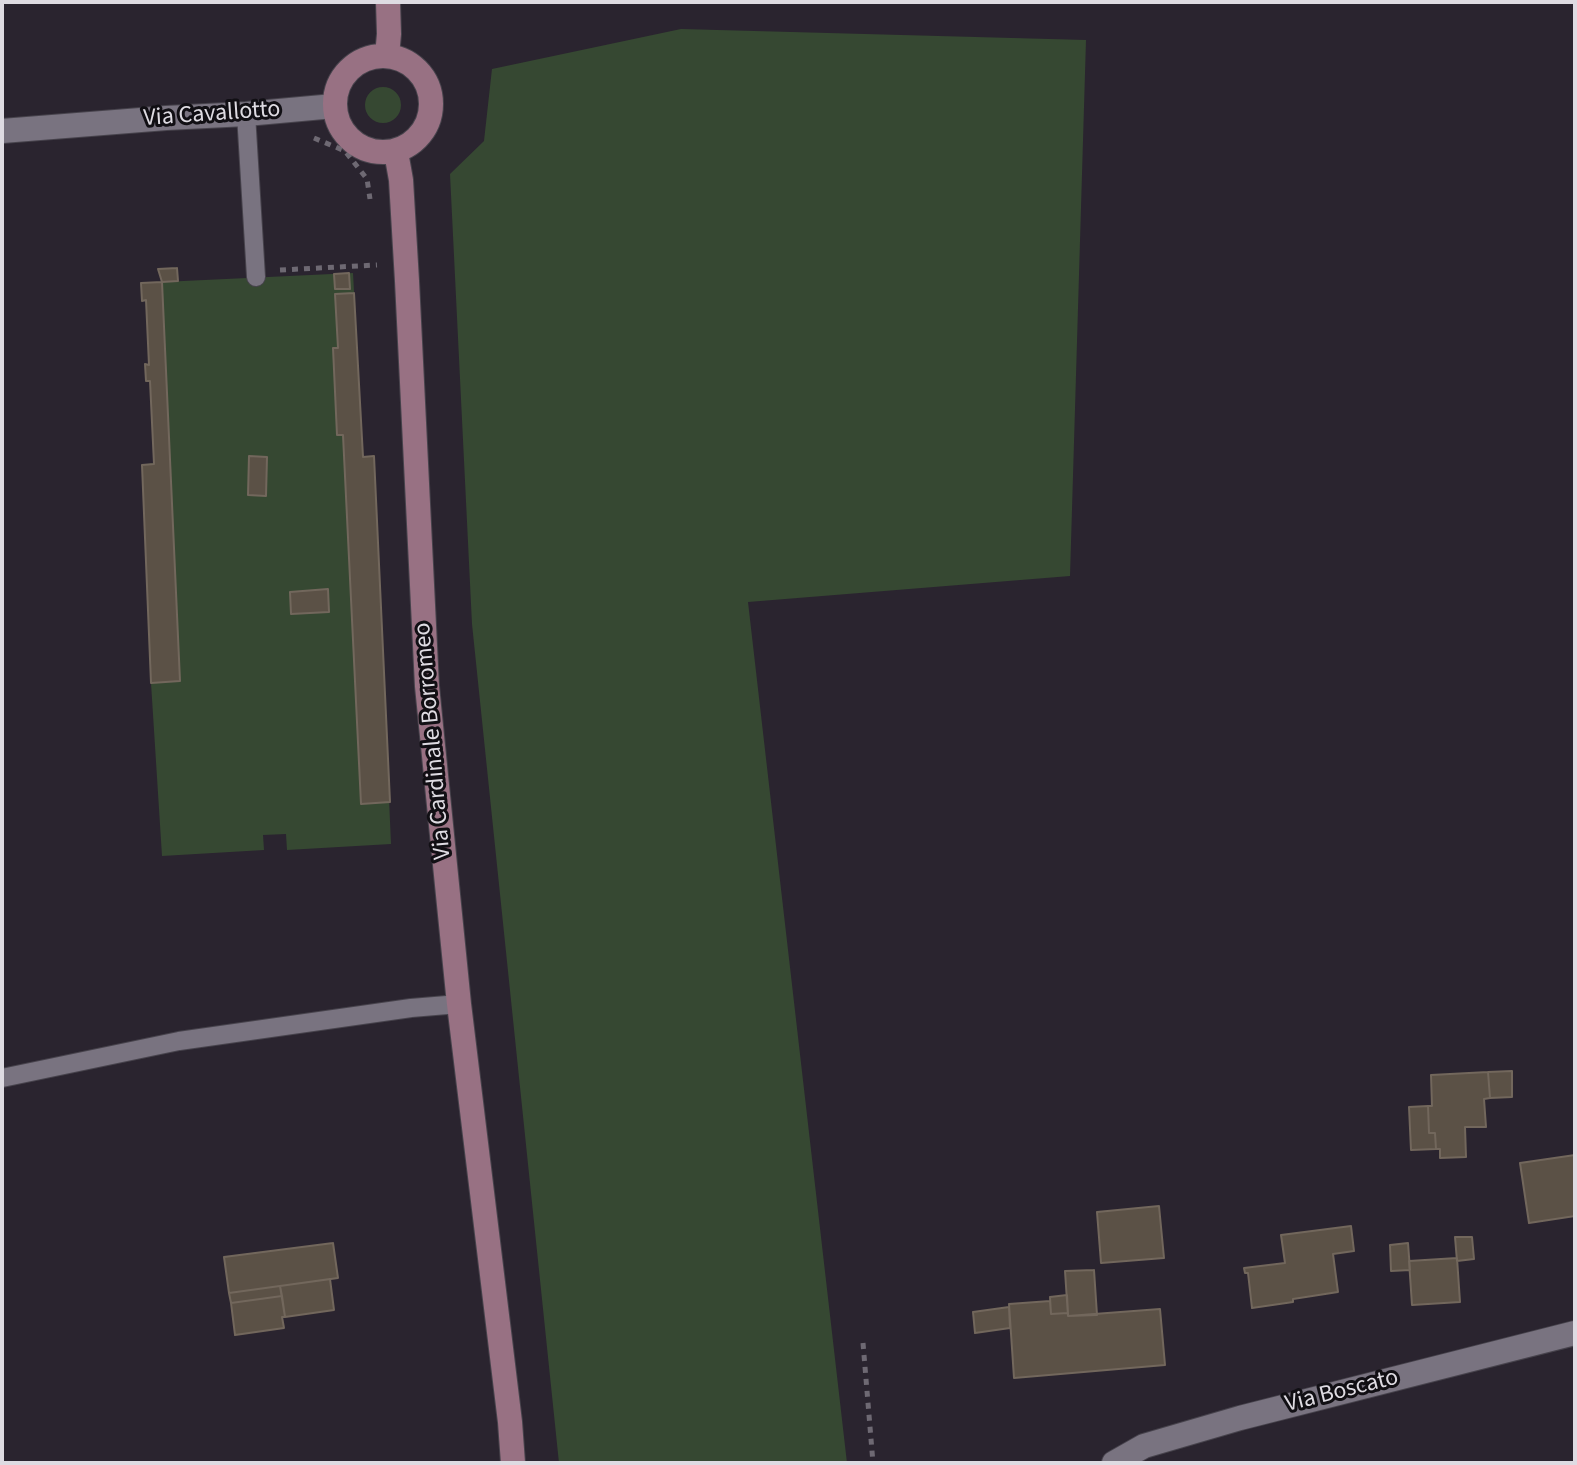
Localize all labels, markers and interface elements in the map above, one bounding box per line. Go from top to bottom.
street label: Via Cavallotto [143,96,281,134]
street label: Via Cardinale Borromeo [409,621,459,861]
street label: Via Boscato [1282,1364,1402,1420]

